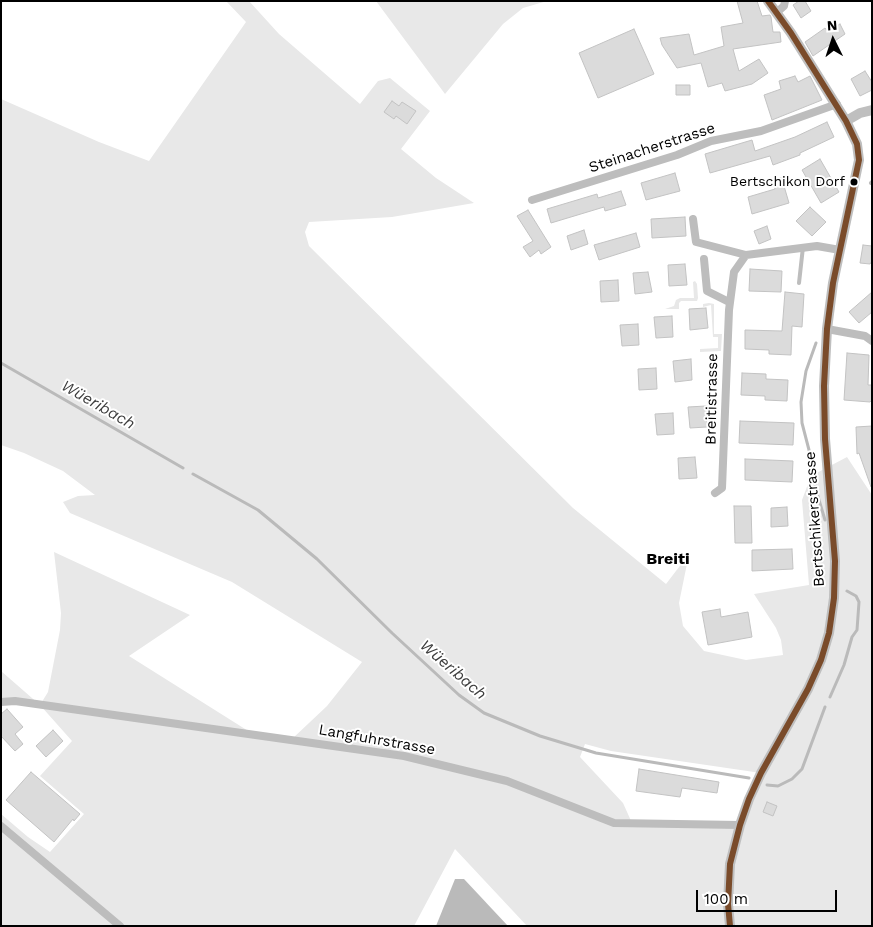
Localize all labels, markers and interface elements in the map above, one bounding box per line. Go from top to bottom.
north arrow [808,15,858,65]
text: N [826,17,838,33]
street label: Steinacherstrasse [587,119,717,177]
place label: Bertschikon Dorf [730,174,845,190]
marker: Bertschikon Dorf [849,177,859,187]
street label: Breitistrasse [702,353,722,445]
water label: Wüeribach [58,376,138,434]
street label: Bertschikerstrasse [801,451,829,587]
district label: Breiti [646,549,690,569]
water label: Wüeribach [416,636,490,704]
street label: Langfuhrstrasse [317,721,437,759]
scale bar [698,880,839,912]
text: 100 m [704,890,748,908]

